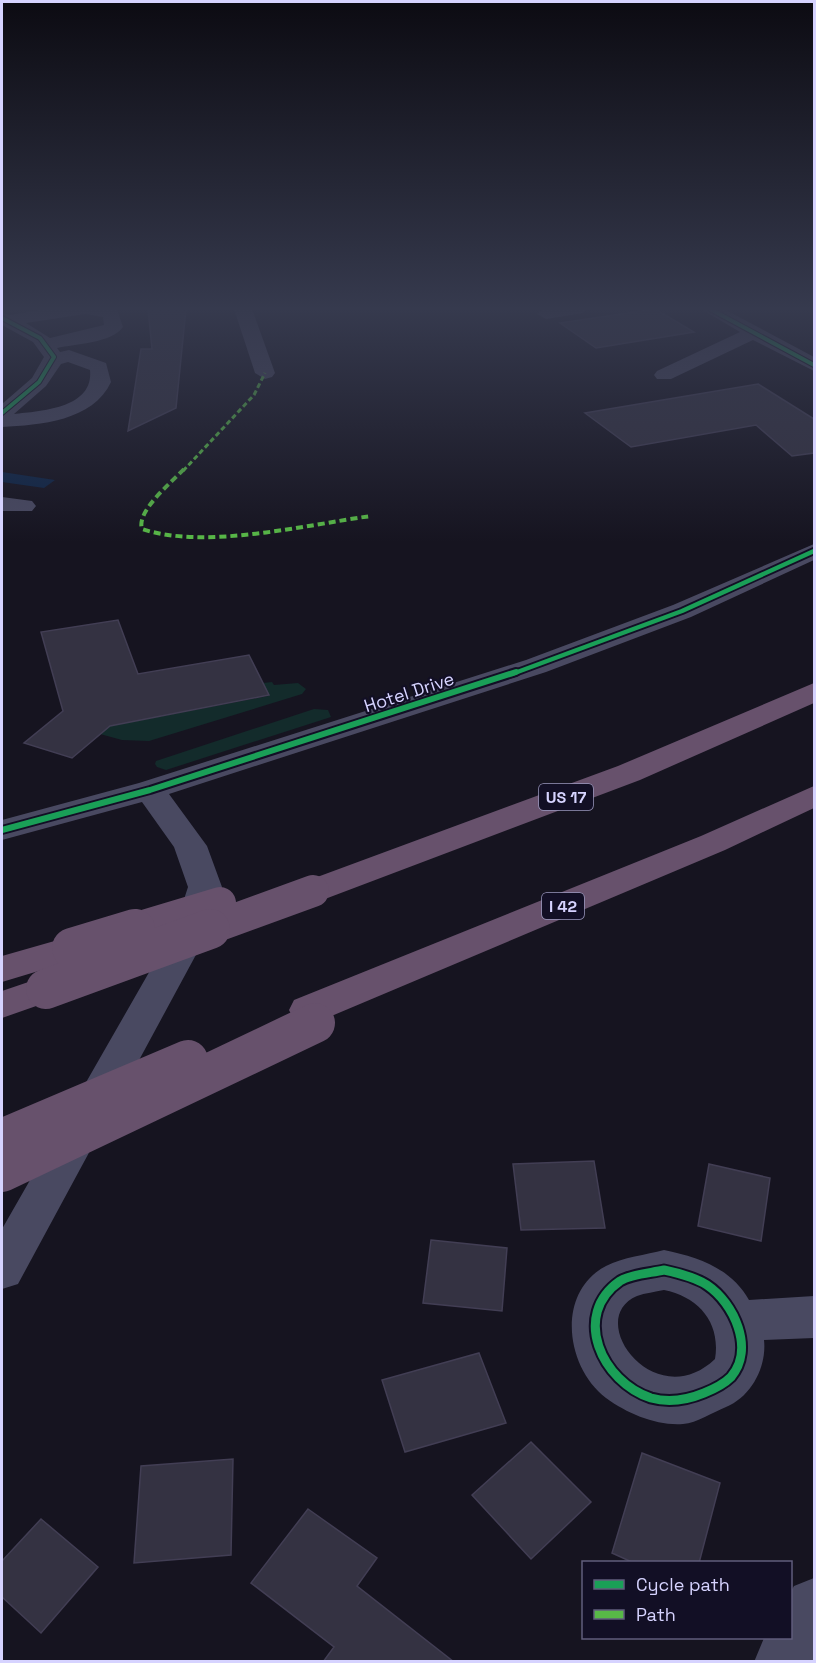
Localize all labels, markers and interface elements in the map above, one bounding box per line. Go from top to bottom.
street label: Hotel Drive [361,667,457,717]
road number: US 17 [539,784,593,810]
road number: I 42 [542,893,584,919]
legend [582,1561,792,1639]
text: Cycle path [636,1573,730,1596]
text: Path [636,1603,676,1626]

